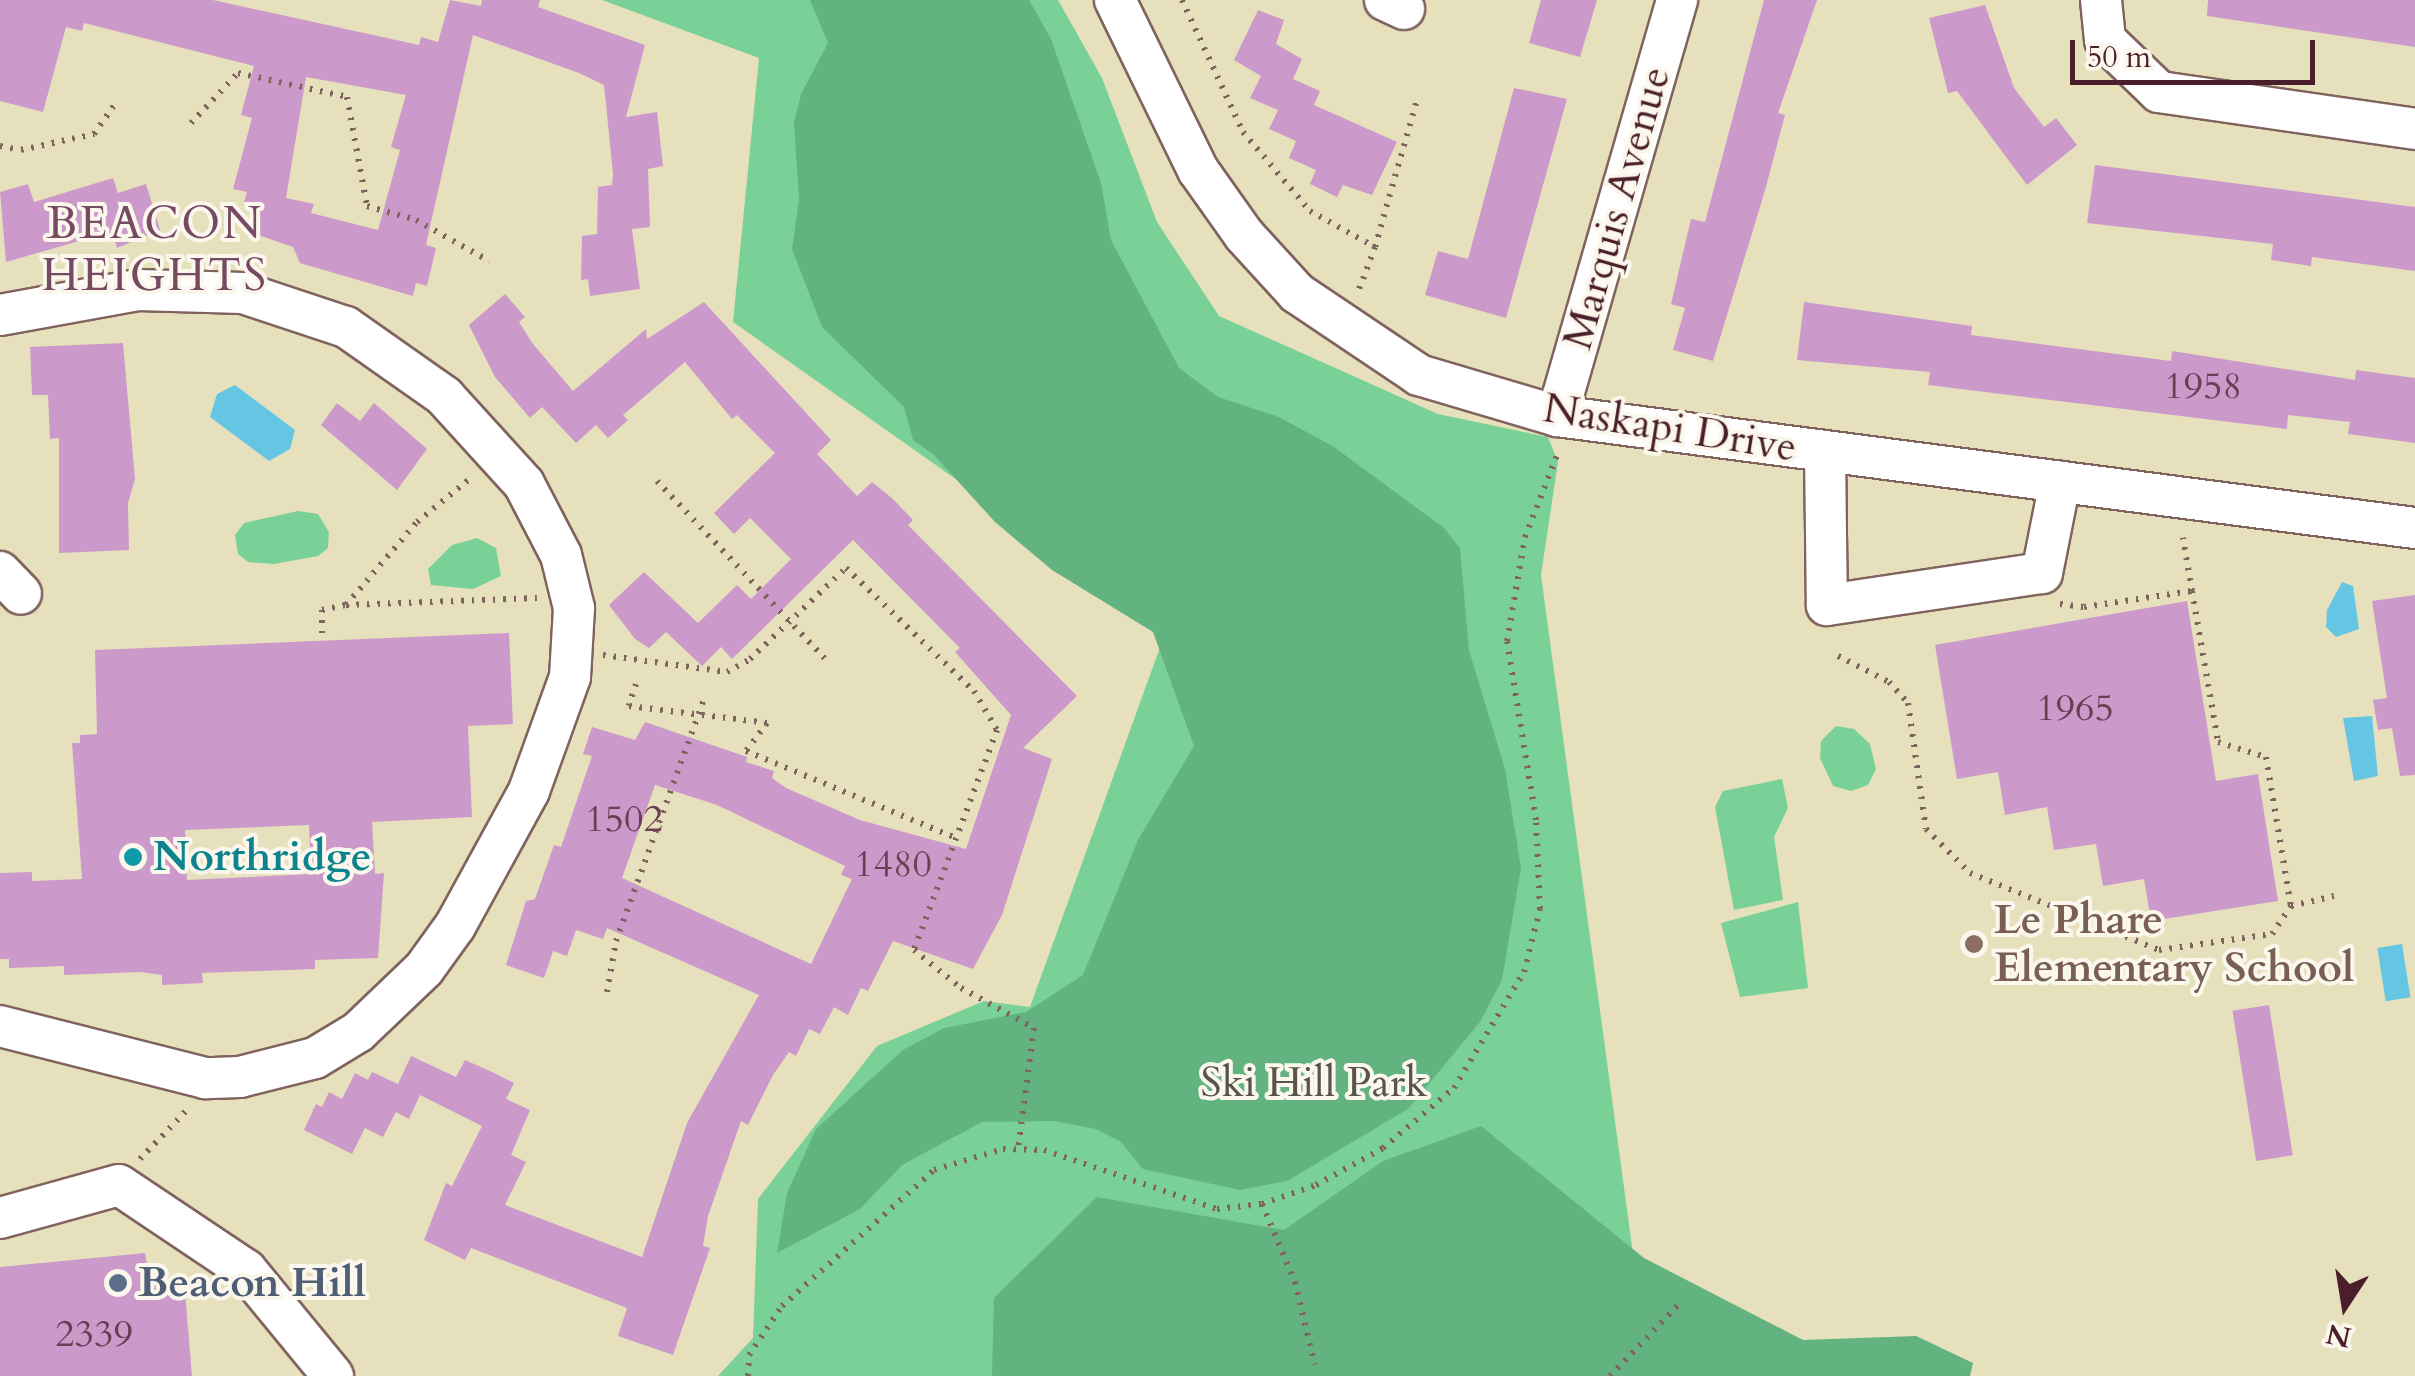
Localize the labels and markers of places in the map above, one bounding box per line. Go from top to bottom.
place label: Northridge [153,832,371,882]
marker: Northridge [122,846,144,868]
place label: Le Phare Elementary School [1994,895,2354,994]
marker: Le Phare Elementary School [1963,933,1985,955]
place label: Beacon Hill [138,1258,366,1308]
marker: Beacon Hill [107,1272,129,1294]

